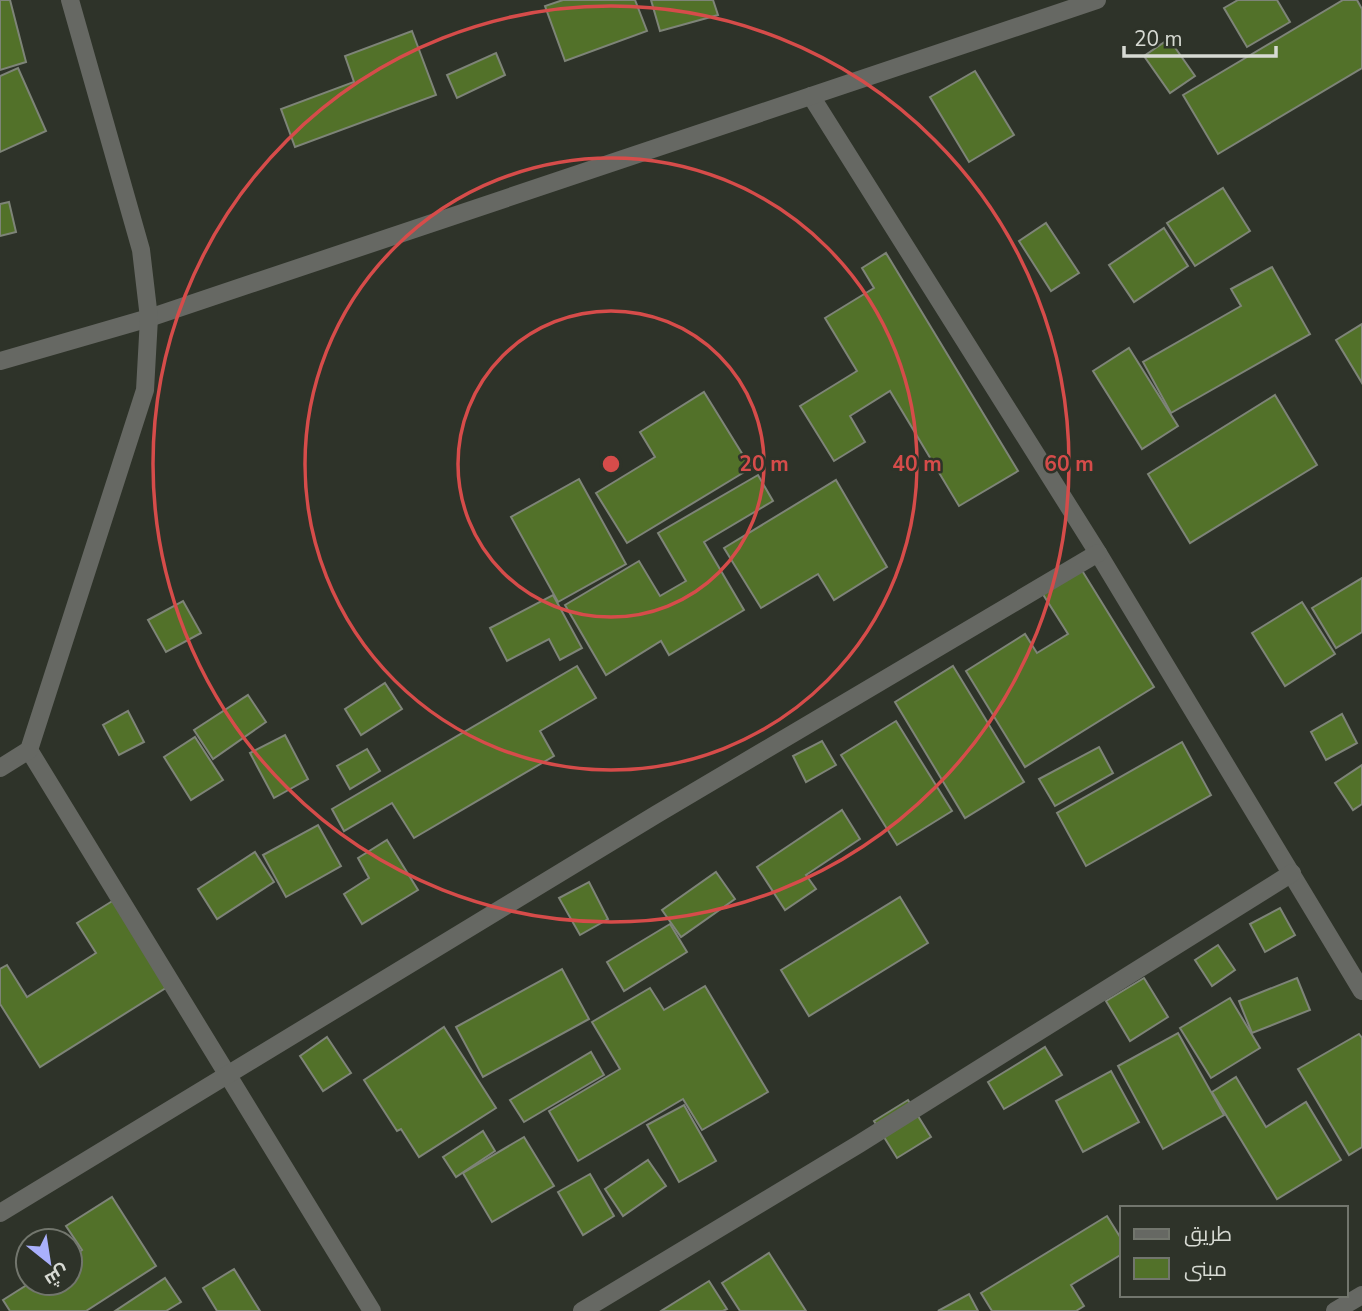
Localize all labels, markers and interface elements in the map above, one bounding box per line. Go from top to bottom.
scale bar [1124,14,1276,58]
text: 20 m [1134,25,1183,53]
text: 20 m [739,450,789,478]
text: 40 m [892,450,942,478]
text: 60 m [1044,450,1094,478]
centre of rings [599,452,623,476]
legend [1120,1206,1348,1297]
text: طريق [1184,1220,1232,1248]
north arrow [14,1227,84,1297]
text: مبنى [1184,1255,1227,1283]
text: ش [40,1259,74,1293]

